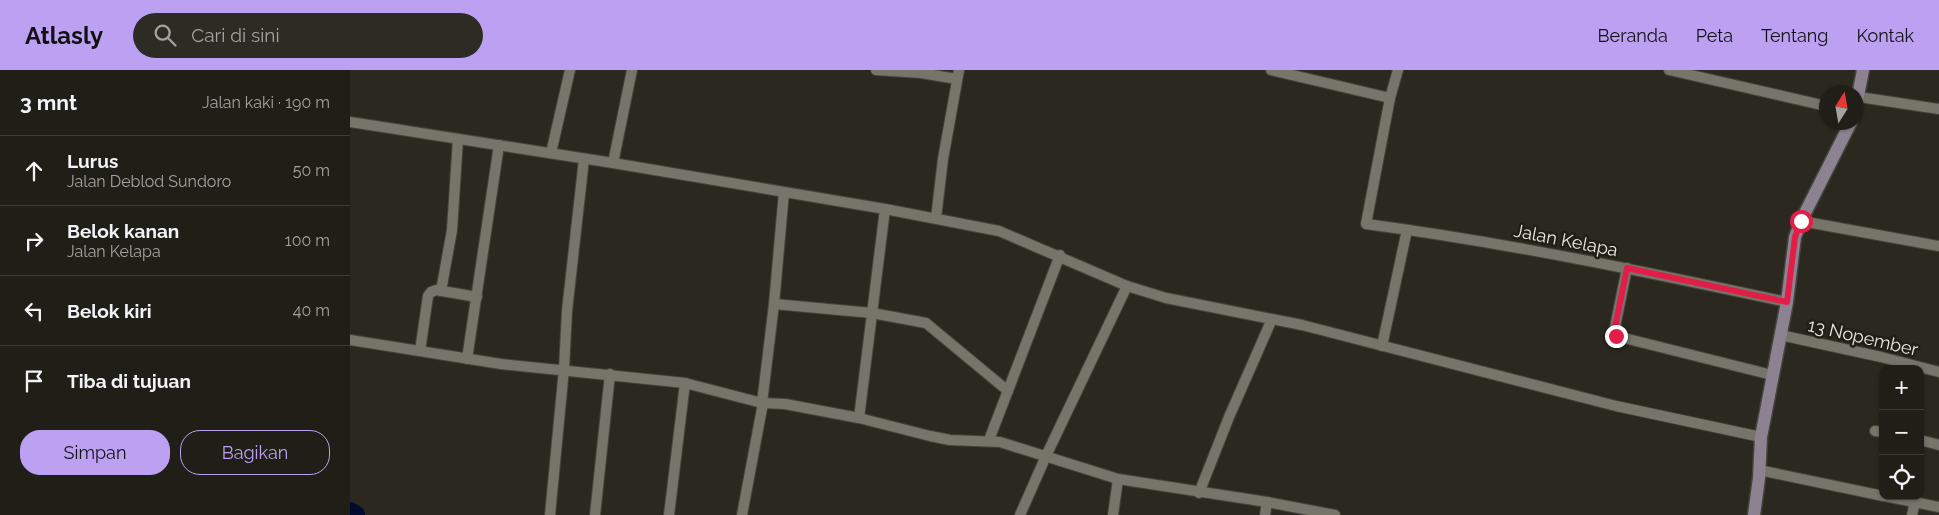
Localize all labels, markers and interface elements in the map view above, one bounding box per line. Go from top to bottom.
search box [133,13,483,58]
text: Atlasly [25,21,103,50]
icon: search [151,21,179,49]
text: Cari di sini [191,24,280,46]
text: Beranda [1598,25,1668,46]
text: Peta [1696,25,1733,46]
text: Tentang [1761,25,1828,46]
text: Kontak [1856,25,1914,46]
north arrow [1819,85,1864,130]
text: 3 mnt [20,90,77,115]
text: Jalan kaki · 190 m [202,93,330,112]
text: Lurus [67,150,118,172]
icon: ahead [20,157,48,185]
text: 50 m [293,161,330,180]
text: Jalan Deblod Sundoro [67,172,231,191]
route start [1790,210,1813,233]
text: Belok kanan [67,220,179,242]
street label: Jalan Kelapa [1512,220,1620,260]
icon: right [20,227,48,255]
text: 100 m [285,231,330,250]
text: Jalan Kelapa [67,242,161,261]
icon: left [20,297,48,325]
text: Belok kiri [67,300,152,322]
text: 40 m [293,301,330,320]
street label: 13 Nopember [1806,314,1921,360]
route end [1605,325,1628,348]
map controls [1879,365,1924,500]
button: + [1879,365,1924,410]
icon: arrive [20,367,48,395]
text: Tiba di tujuan [67,370,191,392]
button: − [1879,410,1924,455]
button: Simpan [20,430,170,475]
button: Bagikan [180,430,330,475]
button: locate [1879,455,1924,500]

